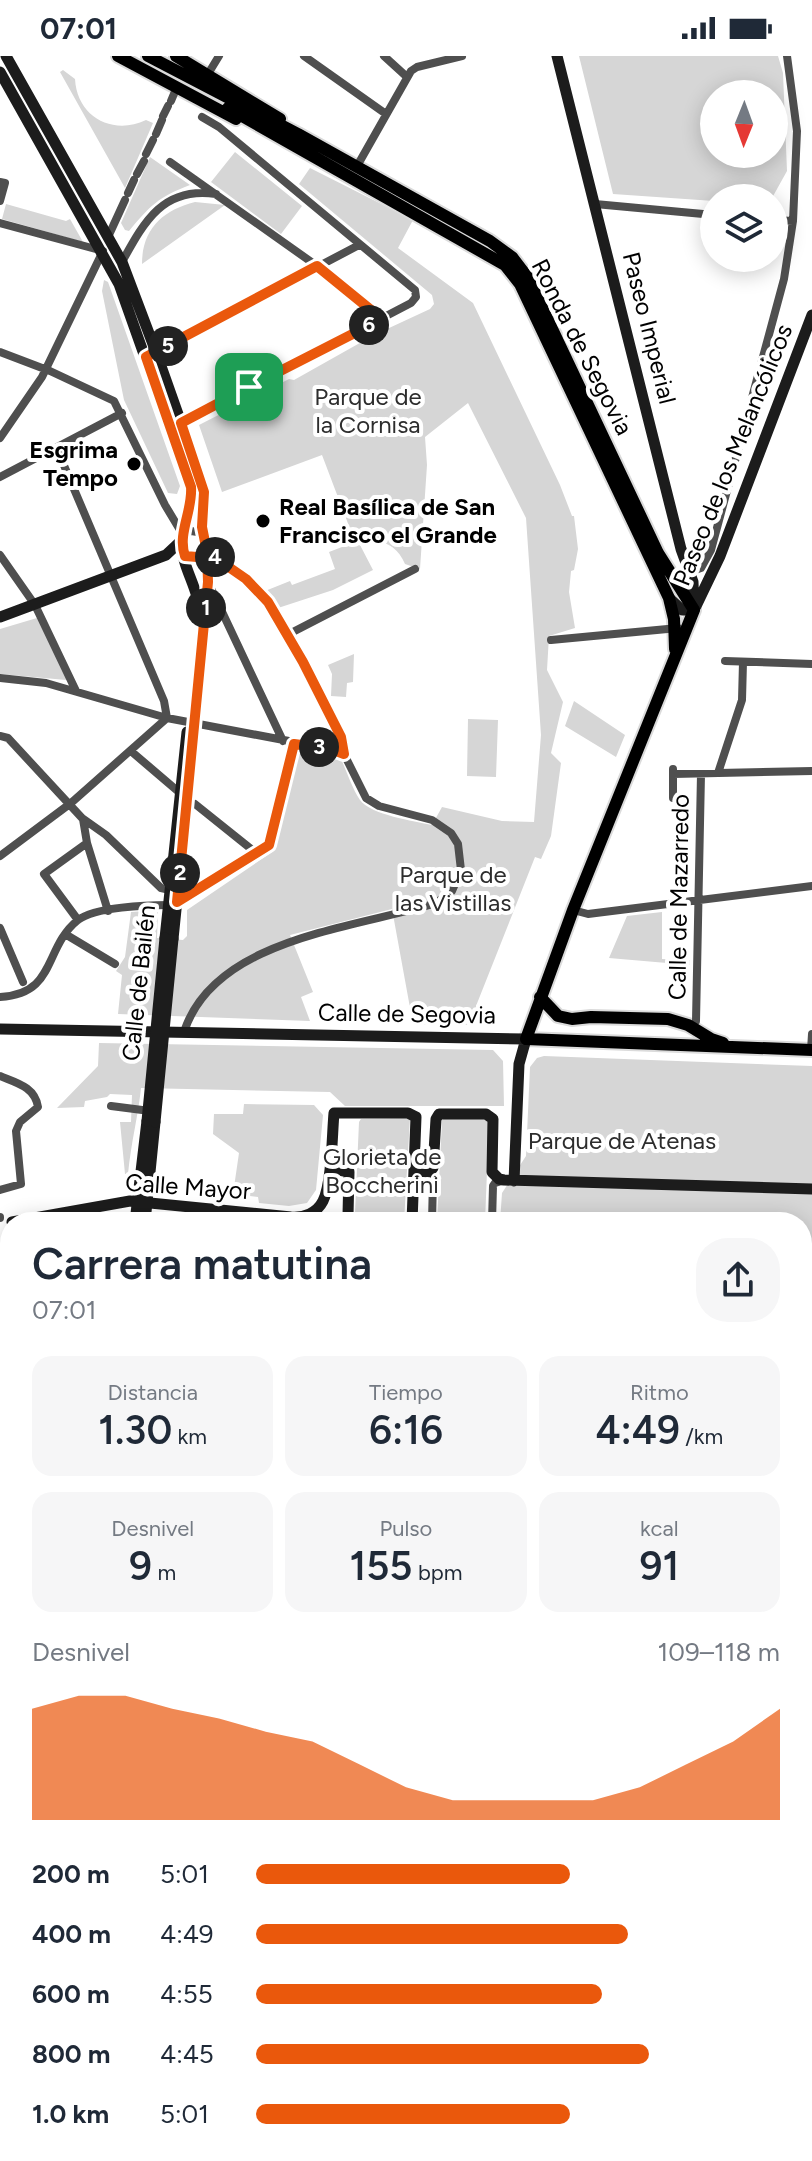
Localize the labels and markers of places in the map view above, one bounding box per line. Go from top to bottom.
pin: 6 [349,305,389,345]
pin: 5 [148,326,188,366]
pin [215,353,283,421]
place label: Esgrima Tempo [29,435,118,492]
marker: Esgrima Tempo [125,455,143,473]
place label: Real Basílica de San Francisco el Grande [279,492,497,549]
marker: Real Basílica de San Francisco el Grande [254,512,272,530]
pin: 4 [195,537,235,577]
pin: 1 [186,588,226,628]
pin: 3 [299,727,339,767]
pin: 2 [160,853,200,893]

